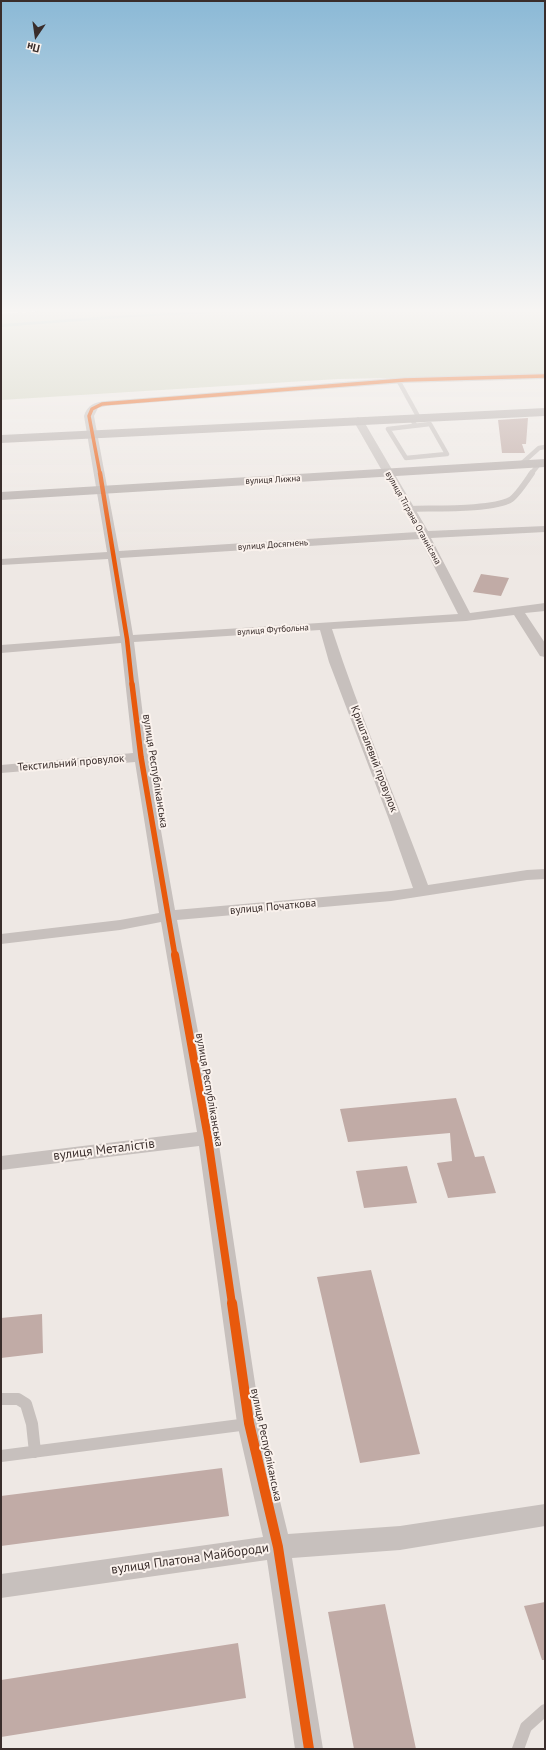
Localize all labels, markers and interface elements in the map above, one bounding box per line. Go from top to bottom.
north arrow [16,16,56,56]
text: Пн [25,39,41,56]
street label: вулиця Тіграна Оганнісяна [383,470,443,566]
street label: вулиця Лижна [245,473,301,487]
street label: вулиця Досягнень [238,537,308,553]
street label: вулиця Футбольна [237,622,309,638]
street label: Кришталевий провулок [348,704,400,814]
street label: вулиця Республіканська [139,713,171,829]
street label: Текстильний провулок [17,752,125,774]
street label: вулиця Початкова [229,897,317,917]
street label: вулиця Республіканська [193,1032,225,1148]
street label: вулиця Металістів [52,1136,156,1164]
street label: вулиця Республіканська [248,1387,284,1503]
street label: вулиця Платона Майбороди [110,1540,270,1578]

